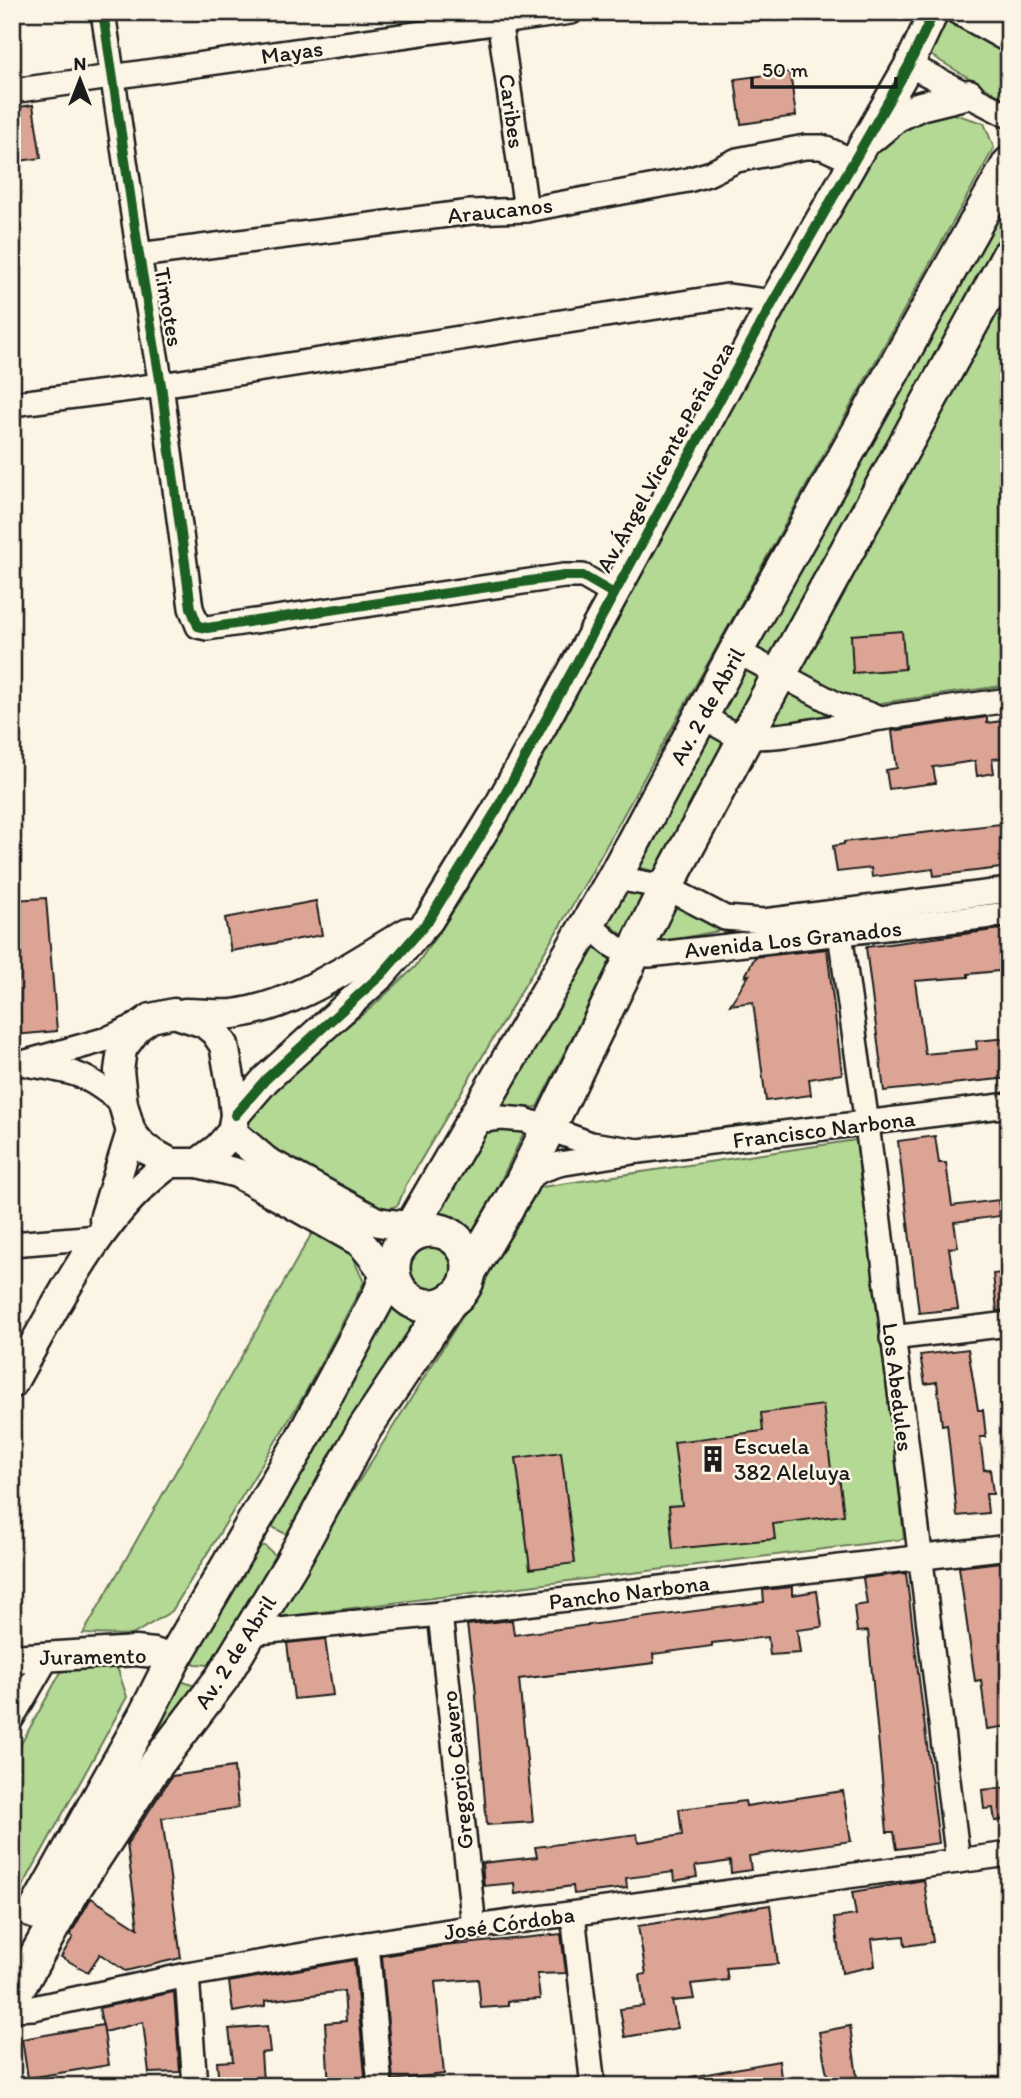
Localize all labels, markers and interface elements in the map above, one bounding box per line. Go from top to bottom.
street label: Mayas [259,34,325,70]
north arrow [46,46,116,116]
scale bar [752,46,895,90]
text: N [74,52,86,75]
text: 50 m [762,57,809,82]
street label: Caribes [493,72,531,150]
street label: Araucanos [446,191,554,229]
street label: Timotes [148,265,190,349]
street label: Av Ángel Vicente Peñaloza [590,337,740,577]
street label: Av. 2 de Abril [663,642,751,770]
street label: Avenida Los Granados [683,914,903,964]
street label: Francisco Narbona [731,1104,917,1154]
street label: Los Abedules [876,1321,920,1453]
place label: Escuela 382 Aleluya [734,1432,851,1486]
building icon: Escuela 382 Aleluya [698,1444,728,1474]
street label: Pancho Narbona [547,1568,711,1616]
street label: Av. 2 de Abril [188,1590,282,1714]
street label: Juramento [39,1641,147,1671]
street label: Gregorio Cavero [435,1689,479,1851]
street label: José Córdoba [442,1900,576,1946]

